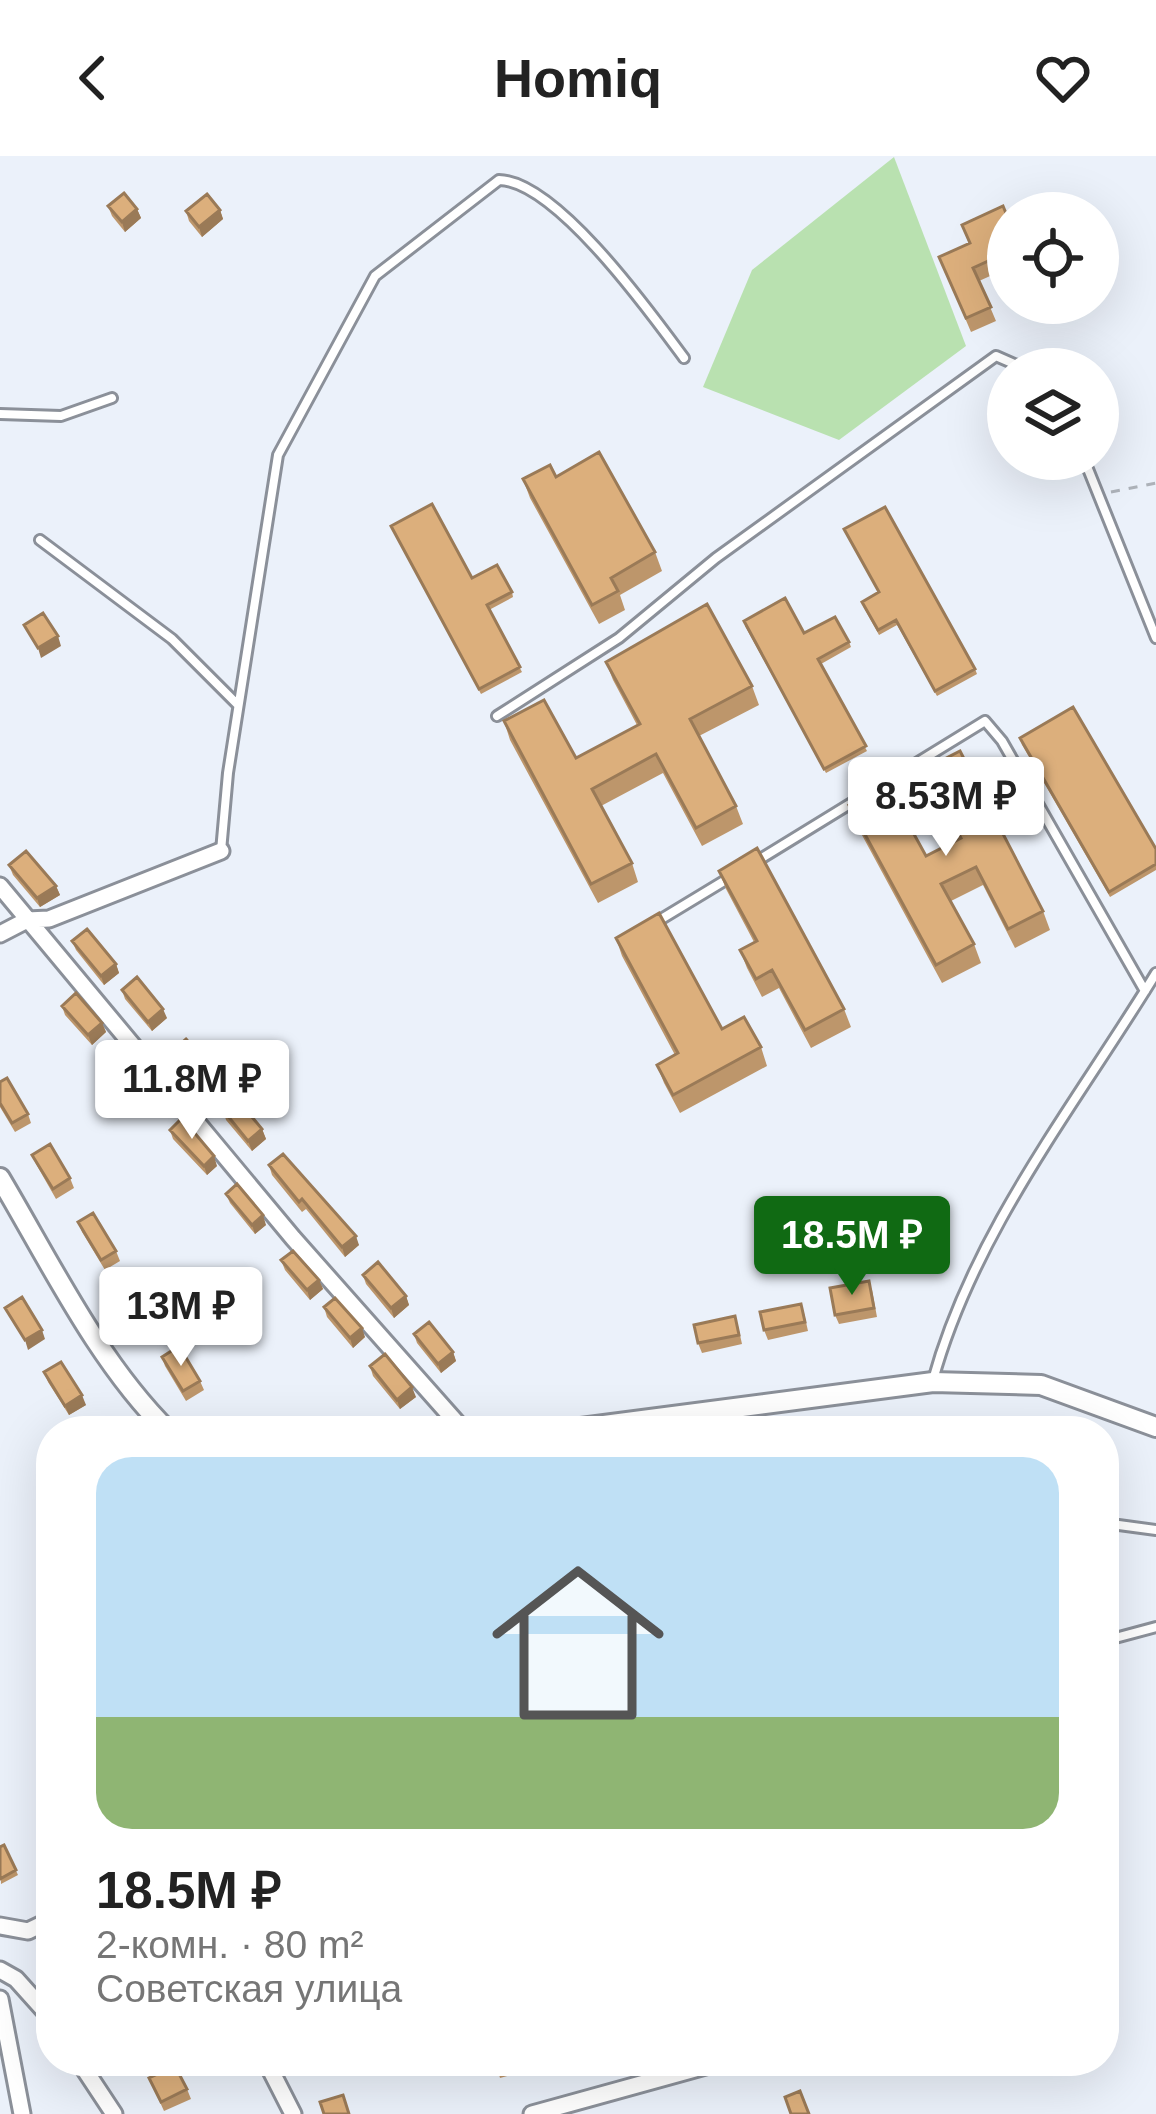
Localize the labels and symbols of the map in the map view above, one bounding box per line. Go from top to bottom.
pin: 8.53M ₽ [835,757,1057,859]
pin: 11.8M ₽ [81,1040,303,1142]
pin: 18.5M ₽ [741,1196,963,1298]
pin: 13M ₽ [97,1267,265,1369]

